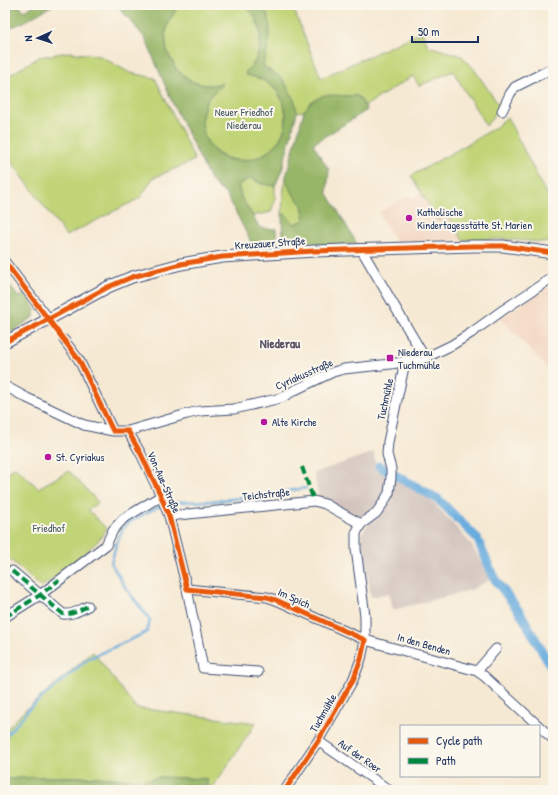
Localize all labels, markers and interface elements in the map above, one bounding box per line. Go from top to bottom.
north arrow [18,18,58,58]
scale bar [412,18,478,44]
text: 50 m [418,23,439,40]
text: N [21,35,35,42]
park label: Neuer Friedhof Niederau [215,105,273,132]
place label: Katholische Kindertagesstätte St. Marien [417,205,532,232]
marker: Katholische Kindertagesstätte St. Marien [404,213,414,223]
street label: Kreuzauer Straße [234,234,306,252]
district label: Niederau [260,334,301,352]
place label: Niederau Tuchmühle [398,345,441,372]
marker: Niederau Tuchmühle [385,353,395,363]
street label: Cyriakusstraße [273,355,336,393]
street label: Tuchmühle [374,376,396,421]
place label: Alte Kirche [272,415,317,429]
marker: Alte Kirche [259,417,269,427]
street label: Von-Aue-Straße [144,449,184,516]
place label: St. Cyriakus [56,450,105,464]
marker: St. Cyriakus [43,452,53,462]
street label: Teichstraße [242,484,291,503]
park label: Friedhof [32,521,65,535]
street label: Im Spich [276,585,313,611]
street label: In den Benden [396,630,452,658]
street label: Tuchmühle [306,691,340,735]
legend [400,725,540,777]
text: Cycle path [436,732,482,749]
street label: Auf der Roer [336,736,385,776]
text: Path [436,752,456,769]

